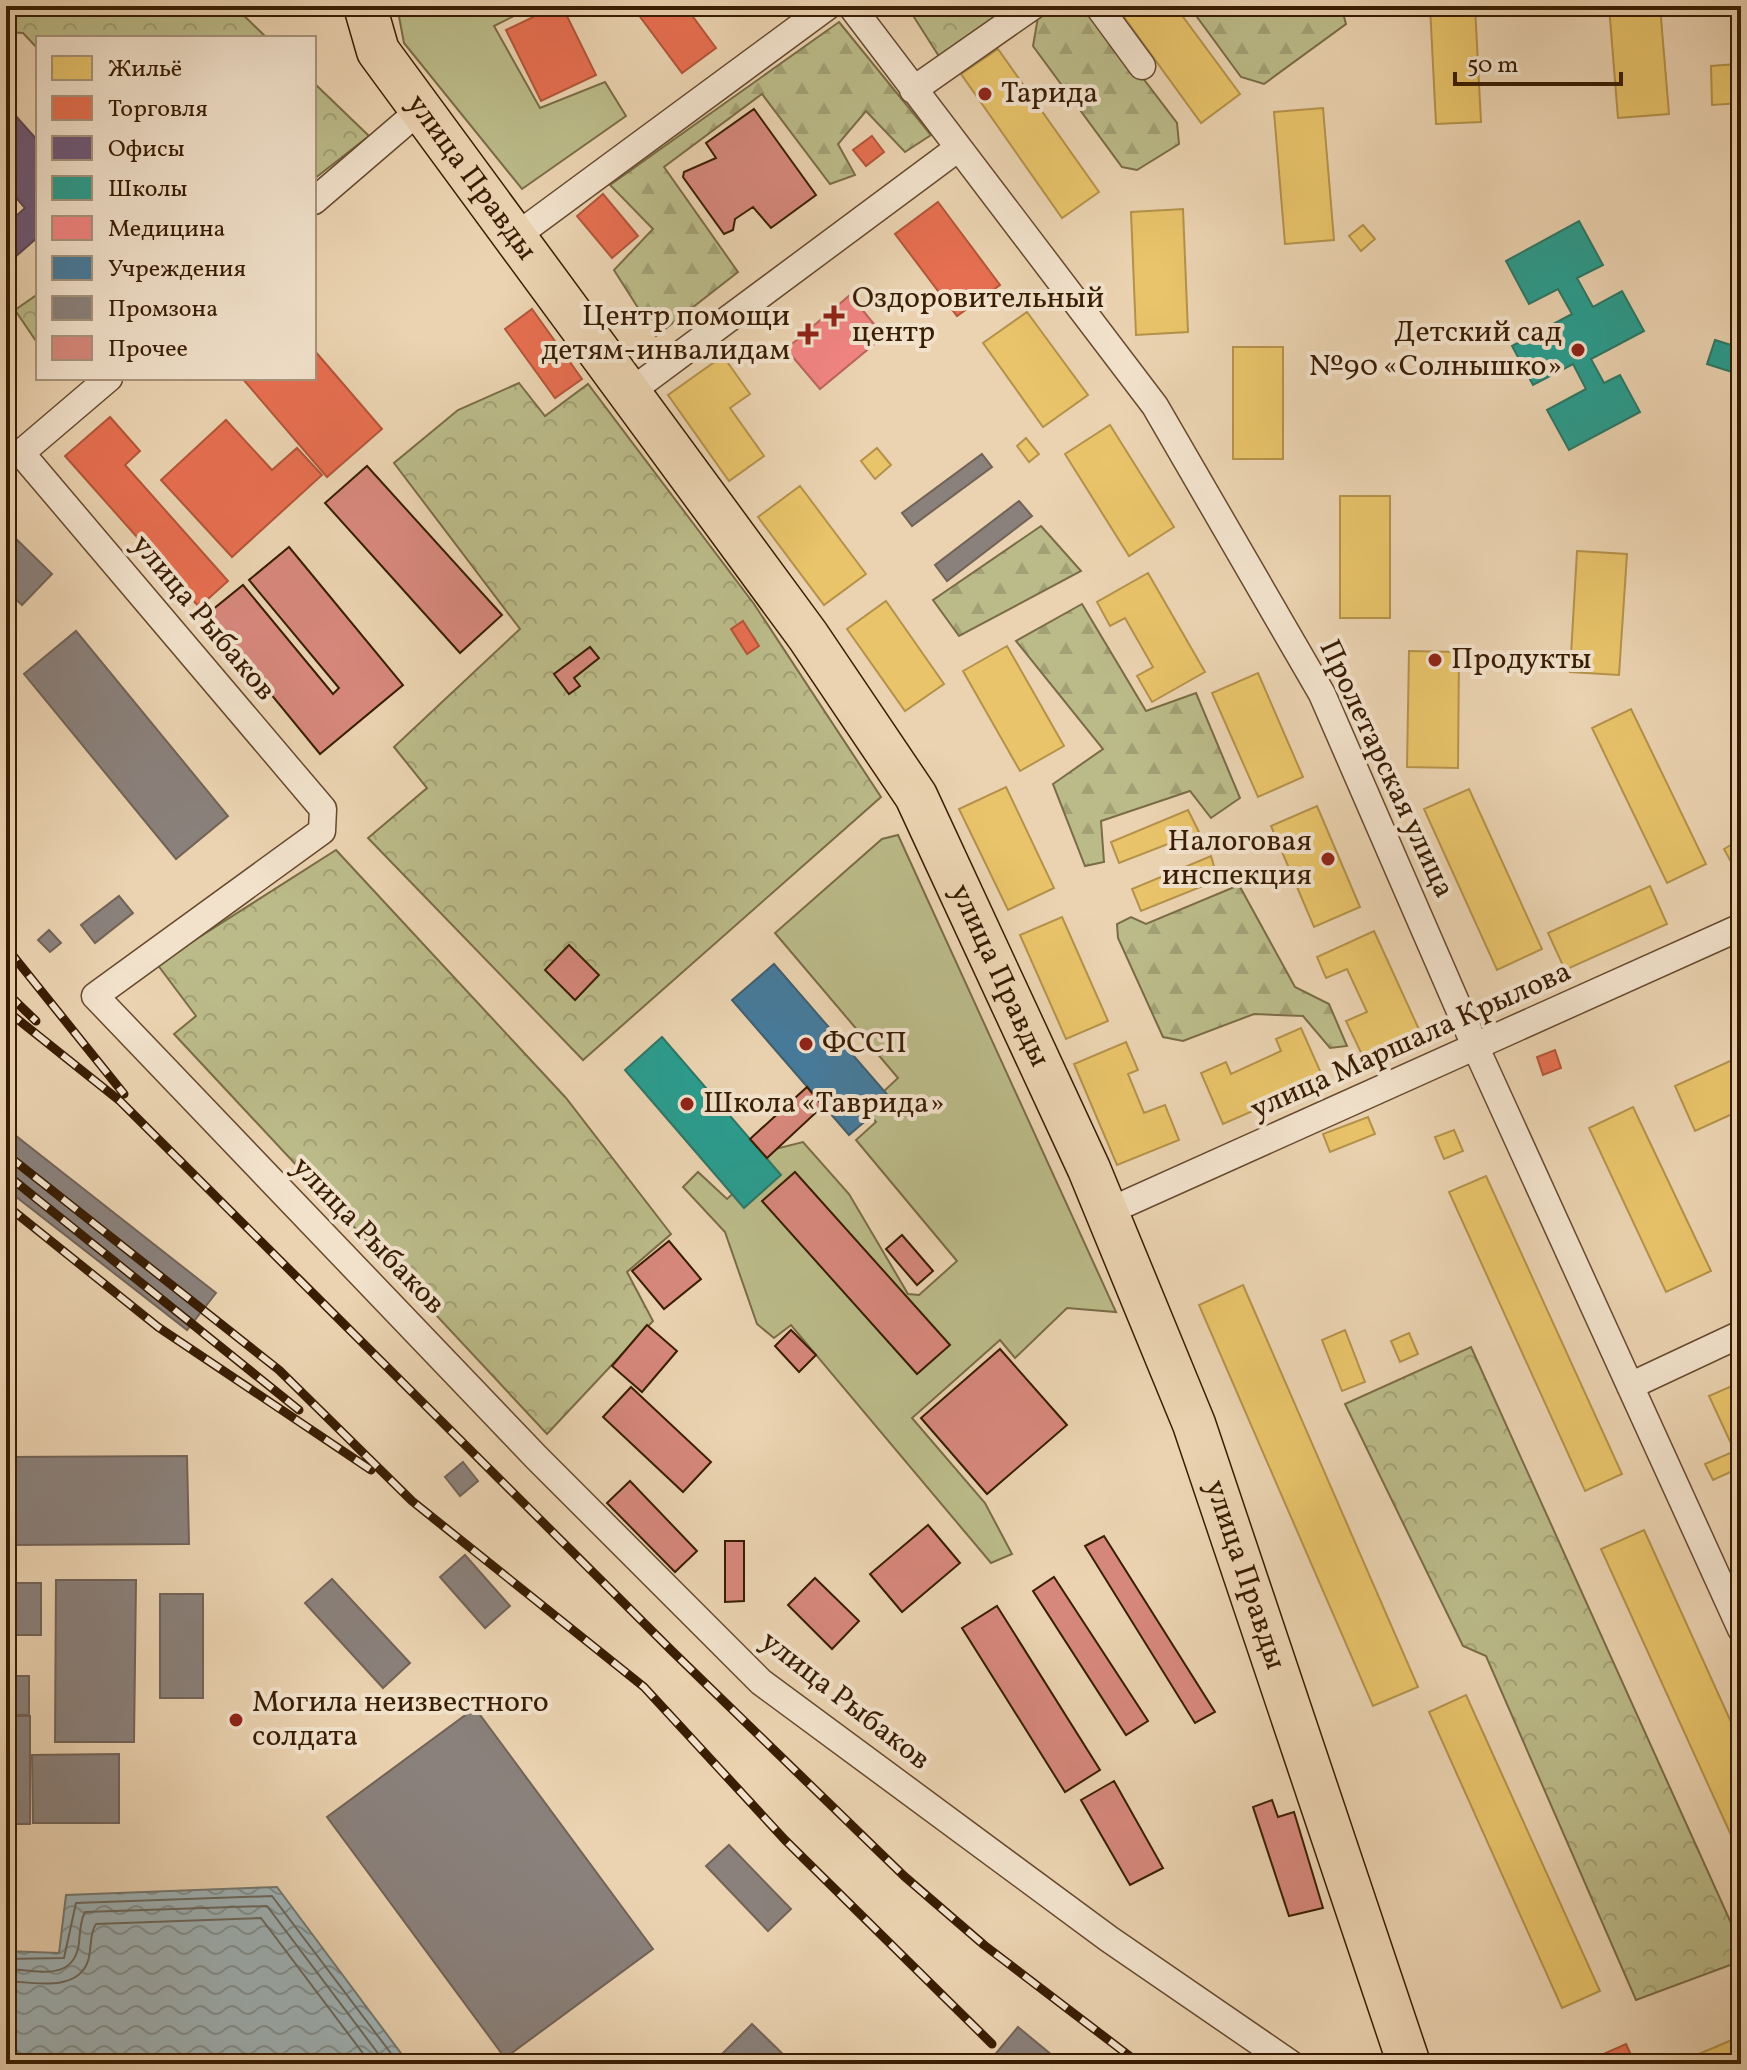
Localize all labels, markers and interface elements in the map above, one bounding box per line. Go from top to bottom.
legend [36,36,316,380]
scale bar [1455,36,1621,86]
text: 50 m [1467,49,1519,83]
text: Жильё [108,53,182,87]
place label: Тарида [1001,73,1098,115]
marker: Тарида [976,85,994,103]
street label: улица Правды [396,86,546,270]
text: Торговля [108,93,208,127]
text: Офисы [108,133,185,167]
text: Школы [108,173,188,207]
text: Медицина [108,213,226,247]
text: Учреждения [108,253,246,287]
place label: Оздоровительный центр [852,278,1104,354]
text: Промзона [108,293,218,327]
place label: Центр помощи детям-инвалидам [541,296,790,372]
marker: Оздоровительный центр [823,305,845,327]
place label: Детский сад №90 «Солнышко» [1309,312,1562,388]
marker: Центр помощи детям-инвалидам [797,323,819,345]
text: Прочее [108,333,188,367]
marker: Детский сад №90 «Солнышко» [1569,341,1587,359]
street label: улица Рыбаков [121,526,285,710]
street label: Пролетарская улица [1308,633,1464,905]
place label: Продукты [1451,639,1592,681]
marker: Продукты [1426,651,1444,669]
place label: Налоговая инспекция [1162,821,1312,897]
marker: Налоговая инспекция [1319,850,1337,868]
street label: улица Правды [939,877,1060,1074]
street label: улица Маршала Крылова [1244,951,1578,1131]
place label: ФССП [822,1023,907,1065]
marker: ФССП [797,1035,815,1053]
place label: Школа «Таврида» [703,1083,944,1125]
marker: Школа «Таврида» [678,1095,696,1113]
street label: улица Рыбаков [281,1147,455,1325]
street label: улица Правды [1193,1475,1296,1675]
street label: улица Рыбаков [751,1621,939,1781]
place label: Могила неизвестного солдата [252,1682,549,1758]
marker: Могила неизвестного солдата [227,1711,245,1729]

